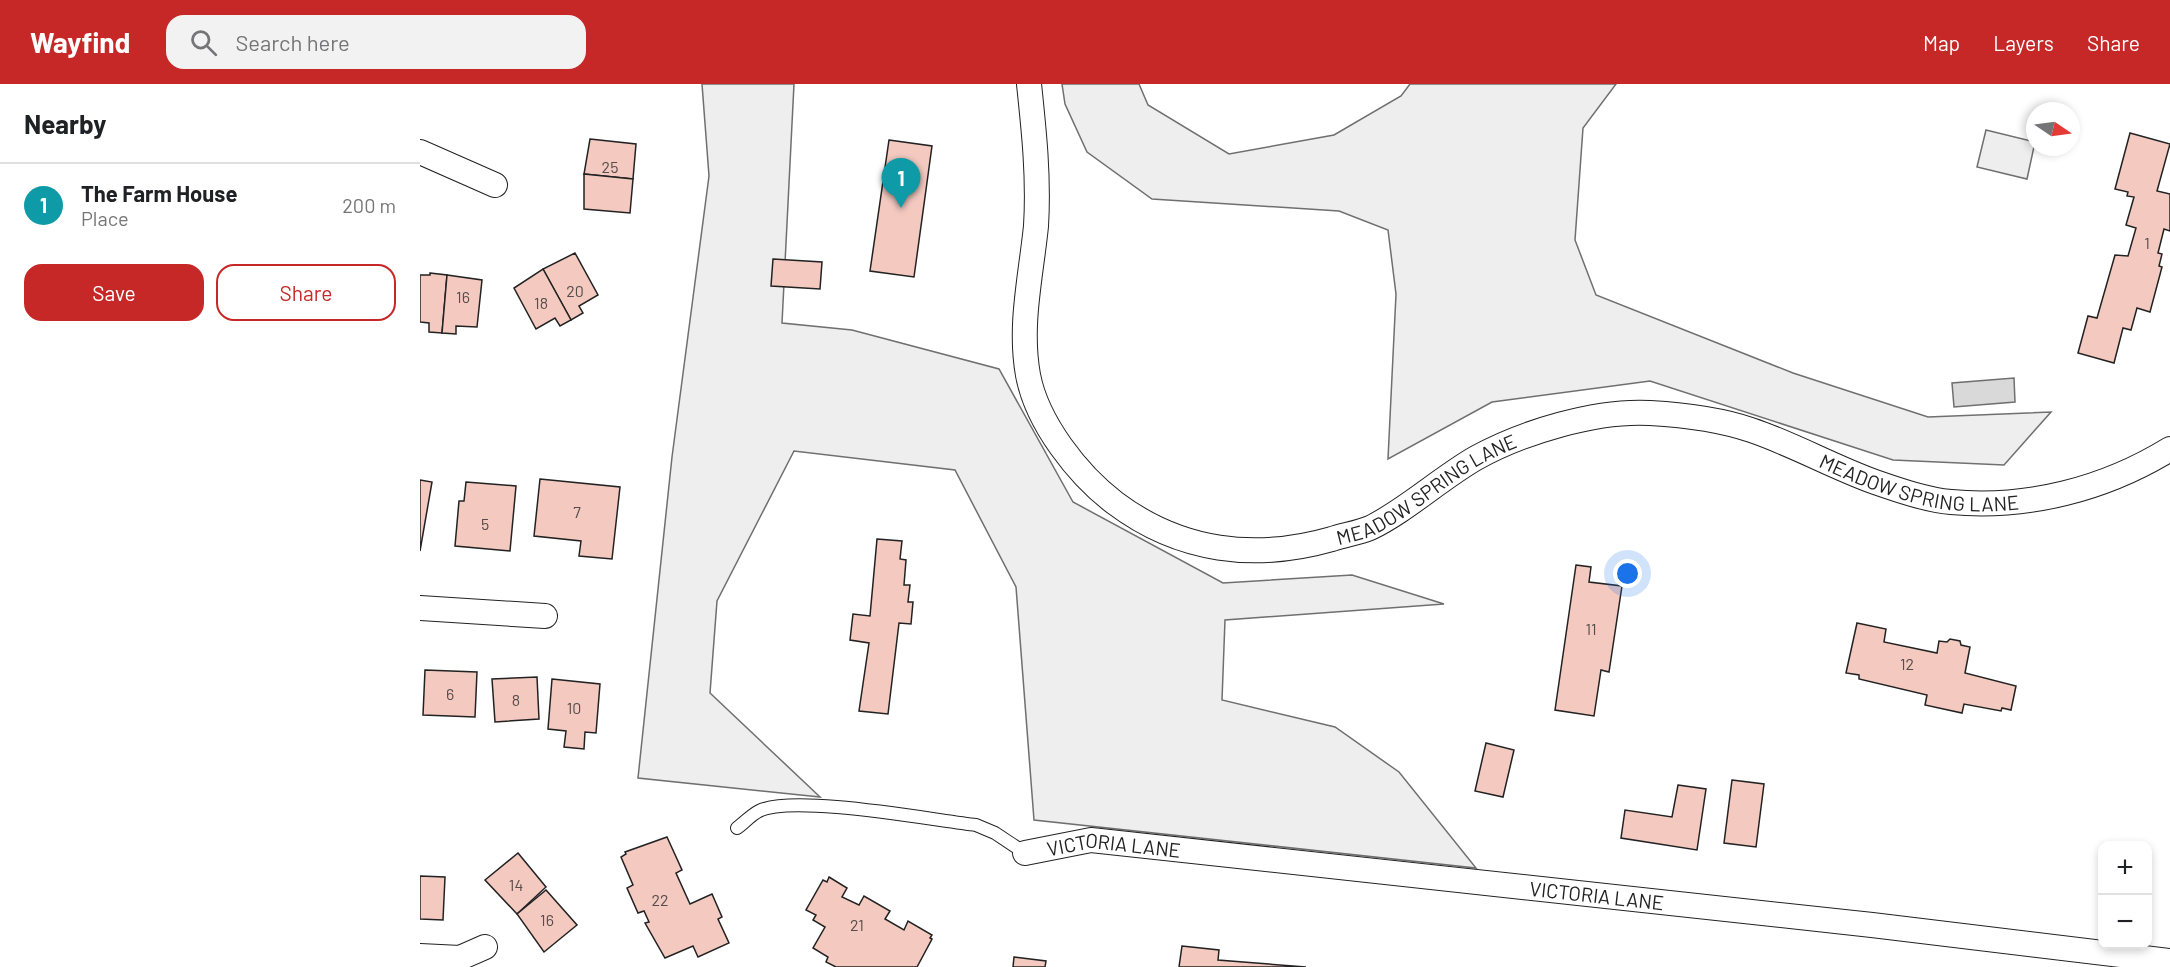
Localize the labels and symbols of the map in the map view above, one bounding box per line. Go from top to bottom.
north arrow [2026,102,2080,156]
house number: 25 [602,157,618,176]
pin: 1 [882,158,920,208]
house number: 1 [2144,233,2150,252]
house number: 20 [566,281,584,300]
house number: 16 [456,287,470,306]
house number: 18 [534,293,548,312]
street label: MEADOW SPRING LANE [1334,429,1520,549]
street label: MEADOW SPRING LANE [1816,448,2020,515]
house number: 7 [573,502,581,521]
house number: 5 [481,514,489,533]
your location [1613,559,1642,588]
house number: 11 [1585,619,1597,638]
house number: 12 [1900,654,1914,673]
house number: 6 [446,684,454,703]
house number: 8 [512,690,520,709]
house number: 10 [567,698,581,717]
street label: VICTORIA LANE [1045,827,1182,862]
house number: 14 [509,875,523,894]
street label: VICTORIA LANE [1528,876,1665,914]
house number: 22 [651,890,669,909]
house number: 16 [540,910,554,929]
house number: 21 [850,915,864,934]

